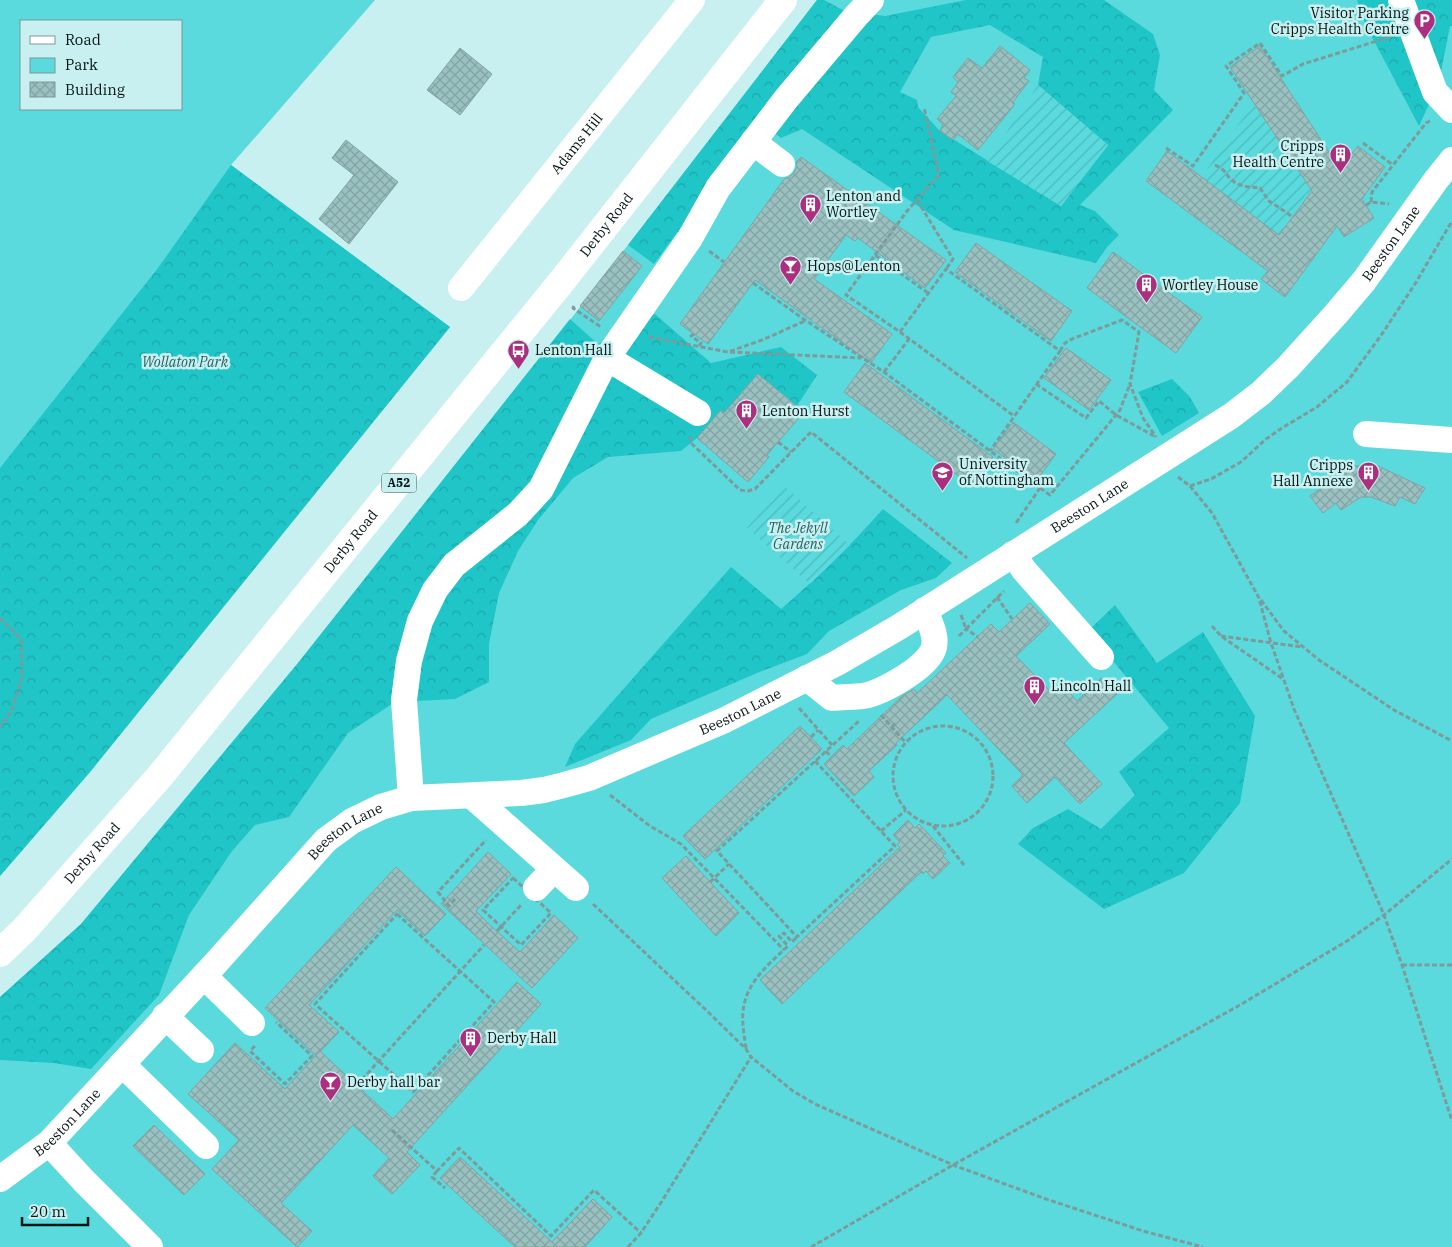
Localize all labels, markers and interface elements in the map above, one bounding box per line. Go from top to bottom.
place label: Visitor Parking Cripps Health Centre [1271,4,1409,38]
parking icon: Visitor Parking Cripps Health Centre [1413,9,1437,40]
legend [20,20,182,110]
text: Road [65,30,101,49]
text: Park [65,55,98,74]
text: Building [65,80,125,99]
street label: Adams Hill [547,110,607,178]
place label: Cripps Health Centre [1233,137,1324,171]
building icon: Cripps Health Centre [1328,142,1352,173]
place label: Lenton and Wortley [826,187,901,221]
street label: Derby Road [576,189,637,260]
building icon: Lenton and Wortley [798,192,822,223]
street label: Beeston Lane [1358,202,1424,285]
bar icon: Hops@Lenton [779,254,803,285]
place label: Hops@Lenton [807,257,901,275]
building icon: Wortley House [1134,273,1158,304]
place label: Wortley House [1162,276,1258,294]
bus stop icon: Lenton Hall [507,338,531,369]
place label: Lenton Hall [535,341,612,359]
park label: Wollaton Park [142,353,229,371]
building icon: Lenton Hurst [734,399,758,430]
place label: Lenton Hurst [762,402,849,420]
place label: University of Nottingham [959,455,1054,489]
place label: Cripps Hall Annexe [1273,456,1353,490]
school or university icon: University of Nottingham [931,460,955,491]
building icon: Cripps Hall Annexe [1357,461,1381,492]
road number: A52 [382,473,416,492]
street label: Beeston Lane [1047,474,1132,537]
street label: Derby Road [320,506,382,577]
park label: The Jekyll Gardens [768,519,829,553]
building icon: Lincoln Hall [1023,674,1047,705]
place label: Lincoln Hall [1051,677,1131,695]
street label: Beeston Lane [696,684,784,739]
street label: Beeston Lane [303,799,385,864]
street label: Derby Road [60,818,124,887]
building icon: Derby Hall [459,1026,483,1057]
place label: Derby Hall [487,1029,557,1047]
bar icon: Derby hall bar [319,1070,343,1101]
place label: Derby hall bar [347,1073,441,1091]
street label: Beeston Lane [30,1084,104,1160]
scale bar [22,1194,89,1226]
text: 20 m [30,1202,66,1221]

